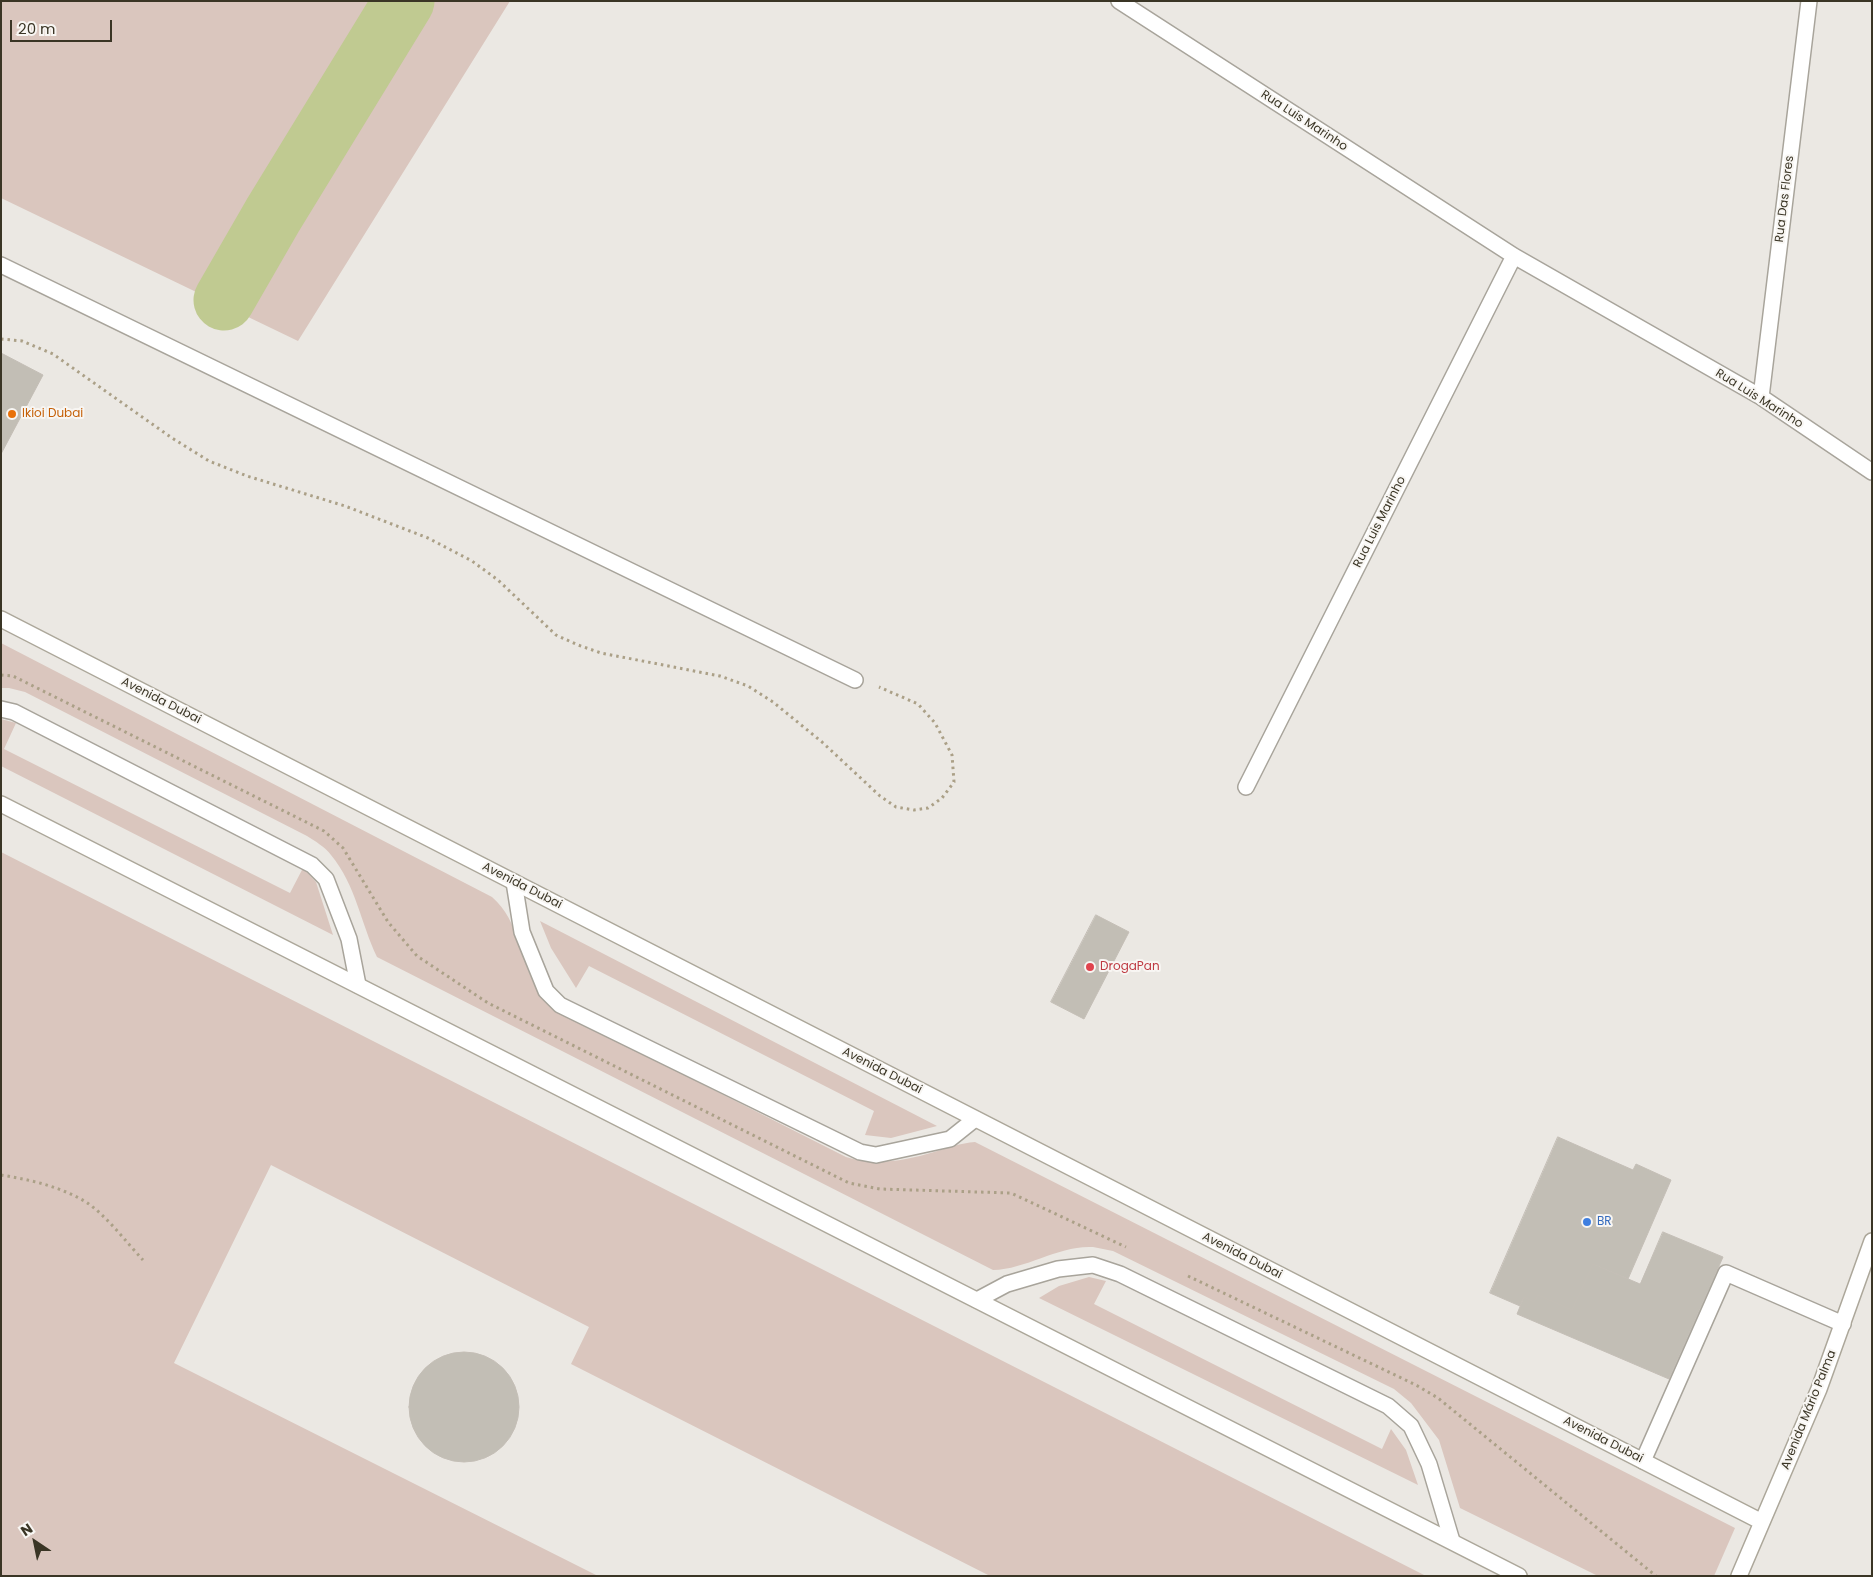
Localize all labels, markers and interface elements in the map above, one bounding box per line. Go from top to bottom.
scale bar [12,10,115,42]
text: 20 m [18,18,56,39]
street label: Rua Luis Marinho [1258,88,1350,154]
street label: Rua Das Flores [1773,155,1797,243]
street label: Rua Luis Marinho [1713,366,1805,432]
place label: Ikioi Dubai [22,407,83,421]
marker: Ikioi Dubai [6,408,18,420]
street label: Rua Luis Marinho [1351,474,1409,570]
street label: Avenida Dubai [119,675,203,727]
street label: Avenida Dubai [480,860,564,912]
place label: DrogaPan [1100,960,1160,974]
marker: DrogaPan [1084,961,1096,973]
street label: Avenida Dubai [840,1045,924,1097]
place label: BR [1597,1215,1612,1229]
marker: BR [1581,1216,1593,1228]
street label: Avenida Dubai [1200,1230,1284,1282]
street label: Avenida Mário Palma [1778,1348,1840,1472]
street label: Avenida Dubai [1561,1414,1645,1466]
north arrow [10,1517,60,1567]
text: N [17,1518,37,1541]

